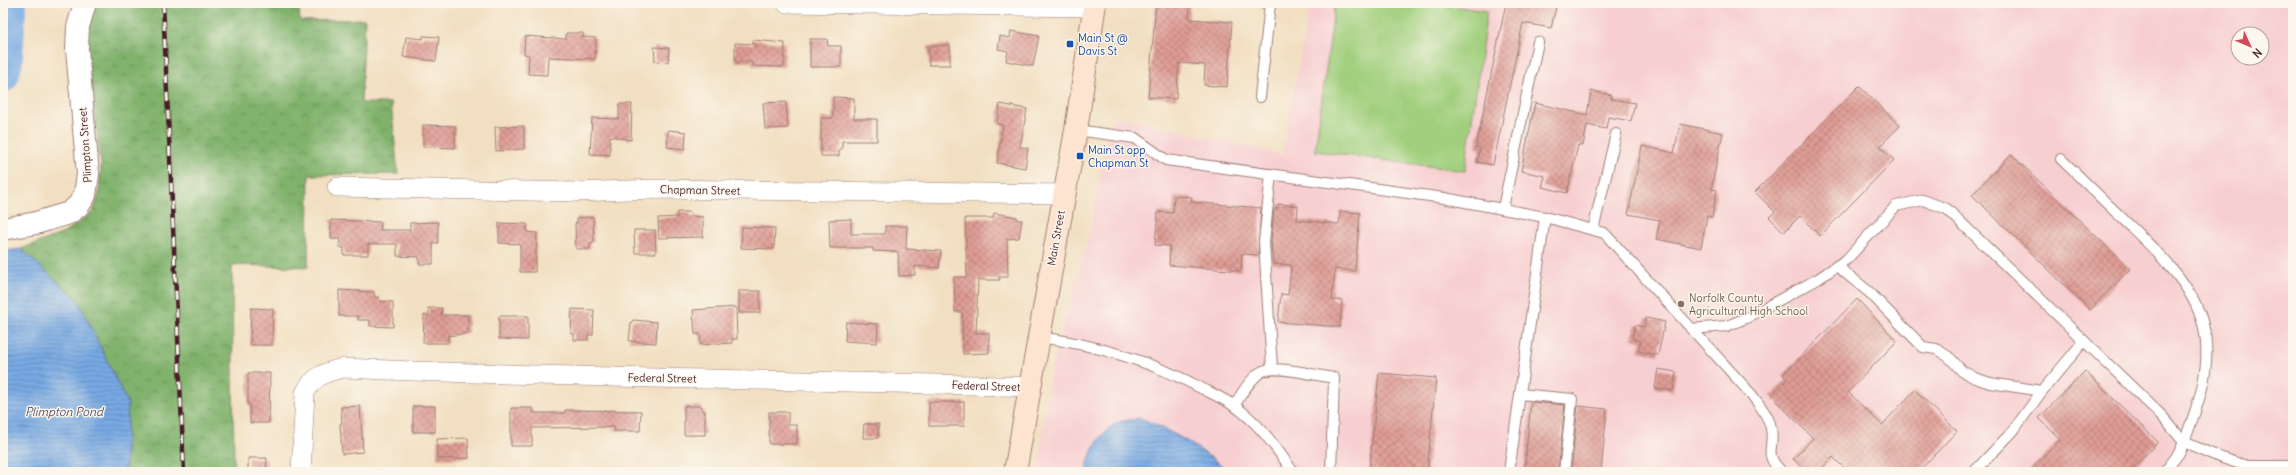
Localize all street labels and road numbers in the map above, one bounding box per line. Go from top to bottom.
street label: Plimpton Street [75,107,95,183]
street label: Chapman Street [660,182,741,198]
street label: Main Street [1044,209,1068,267]
street label: Federal Street [627,370,697,386]
street label: Federal Street [951,378,1021,394]

